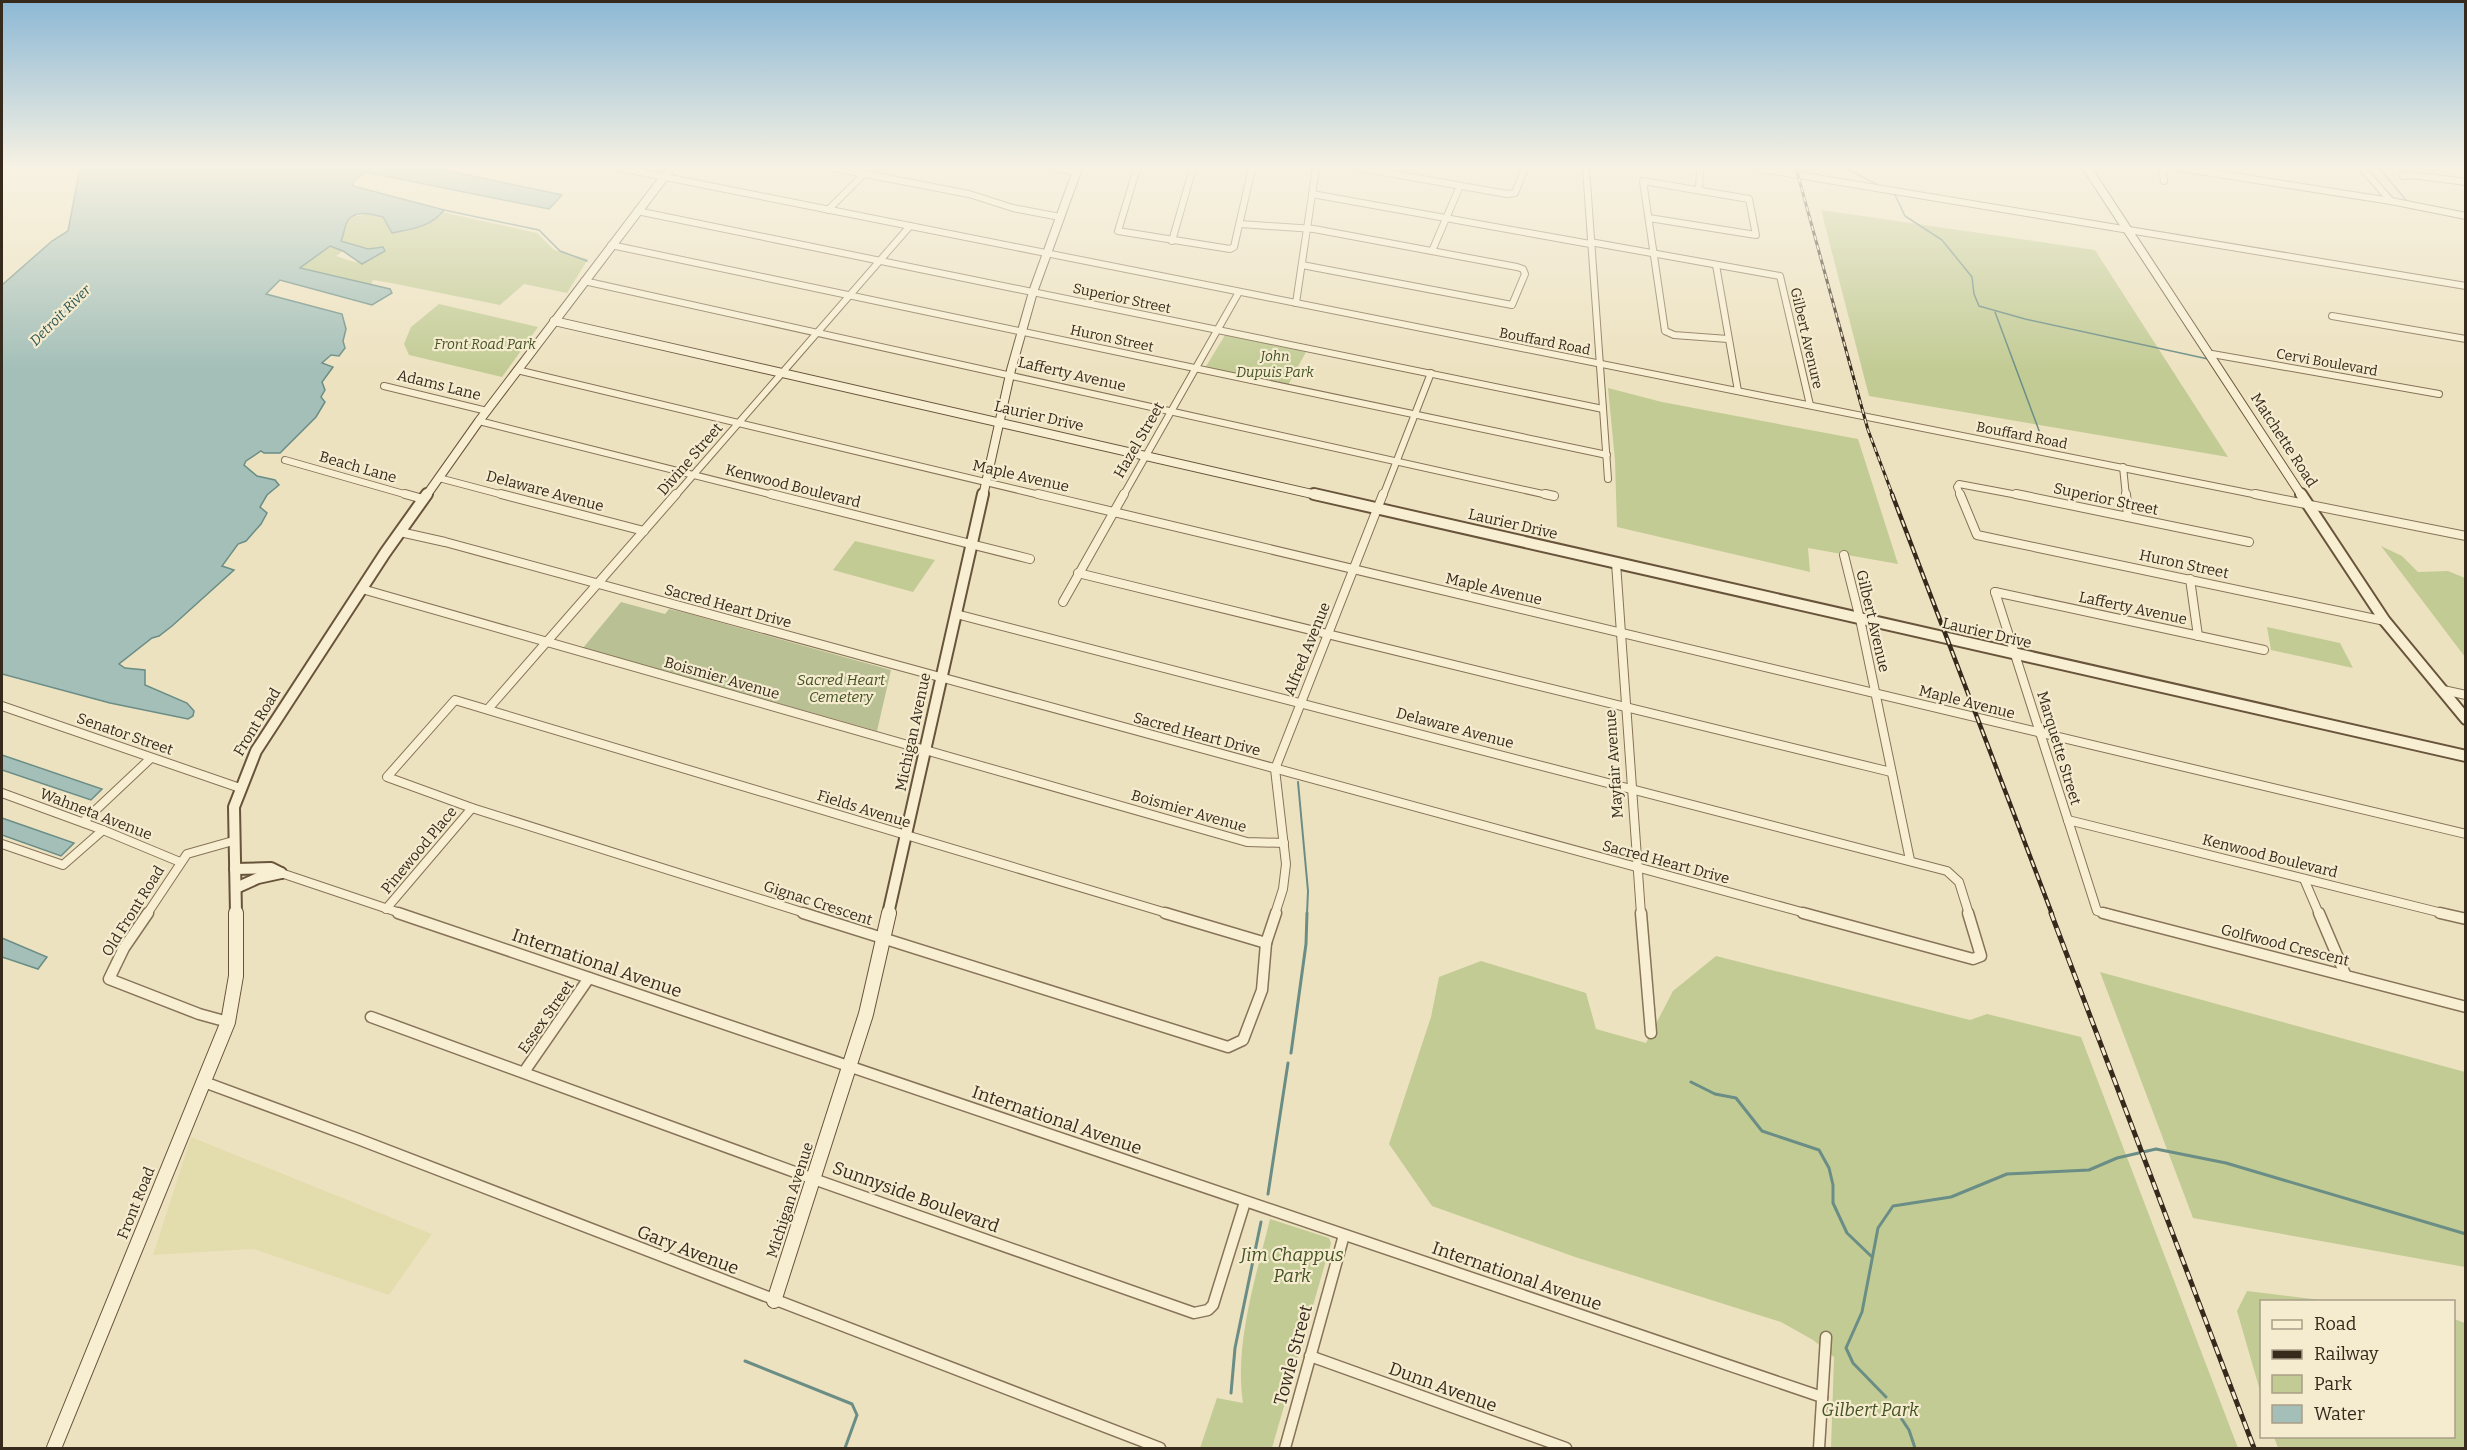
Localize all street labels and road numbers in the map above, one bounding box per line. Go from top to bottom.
street label: Superior Street [1071,280,1172,317]
street label: Gilbert Avenure [1787,286,1826,390]
street label: Huron Street [1069,321,1155,356]
street label: Bouffard Road [1498,324,1592,359]
street label: Cervi Boulevard [2275,345,2379,380]
street label: Lafferty Avenue [1016,353,1128,395]
street label: Adams Lane [395,366,483,404]
street label: Matchette Road [2247,390,2321,491]
street label: Laurier Drive [992,397,1086,435]
street label: Hazel Street [1110,398,1168,481]
street label: Bouffard Road [1975,418,2069,453]
street label: Divine Street [654,419,727,499]
street label: Beach Lane [317,447,399,487]
street label: Maple Avenue [971,456,1071,496]
street label: Kenwood Boulevard [723,460,863,512]
street label: Delaware Avenue [484,467,606,515]
street label: Superior Street [2052,479,2161,519]
street label: Laurier Drive [1466,505,1560,543]
street label: Huron Street [2138,546,2231,582]
street label: Gilbert Avenue [1852,568,1894,674]
street label: Maple Avenue [1444,569,1544,609]
street label: Sacred Heart Drive [662,580,794,632]
street label: Lafferty Avenue [2077,588,2189,628]
street label: Alfred Avenue [1280,600,1334,698]
street label: Laurier Drive [1940,614,2034,652]
street label: Boismier Avenue [662,653,782,703]
street label: Michigan Avenue [892,671,934,793]
street label: Maple Avenue [1917,681,2017,723]
street label: Front Road [230,685,284,759]
street label: Marquette Street [2033,689,2085,808]
street label: Delaware Avenue [1394,704,1516,752]
street label: Sacred Heart Drive [1131,708,1263,760]
street label: Senator Street [75,709,176,759]
street label: Mayfair Avenue [1601,709,1627,819]
street label: Wahneta Avenue [37,784,155,844]
street label: Fields Avenue [815,786,913,832]
street label: Boismier Avenue [1129,786,1249,836]
street label: Pinewood Place [377,803,461,897]
street label: Kenwood Boulevard [2200,830,2340,882]
street label: Sacred Heart Drive [1600,836,1732,888]
street label: Old Front Road [98,862,168,960]
street label: Gignac Crescent [761,877,875,929]
street label: Golfwood Crescent [2219,920,2352,970]
street label: International Avenue [509,924,685,1002]
street label: Essex Street [514,977,578,1057]
street label: International Avenue [969,1081,1145,1159]
street label: Michigan Avenue [763,1140,817,1260]
street label: Sunnyside Boulevard [830,1157,1003,1238]
street label: Front Road [113,1164,159,1242]
street label: Gary Avenue [634,1220,742,1280]
street label: International Avenue [1429,1237,1605,1315]
street label: Towle Street [1269,1302,1317,1408]
street label: Dunn Avenue [1386,1357,1500,1417]

